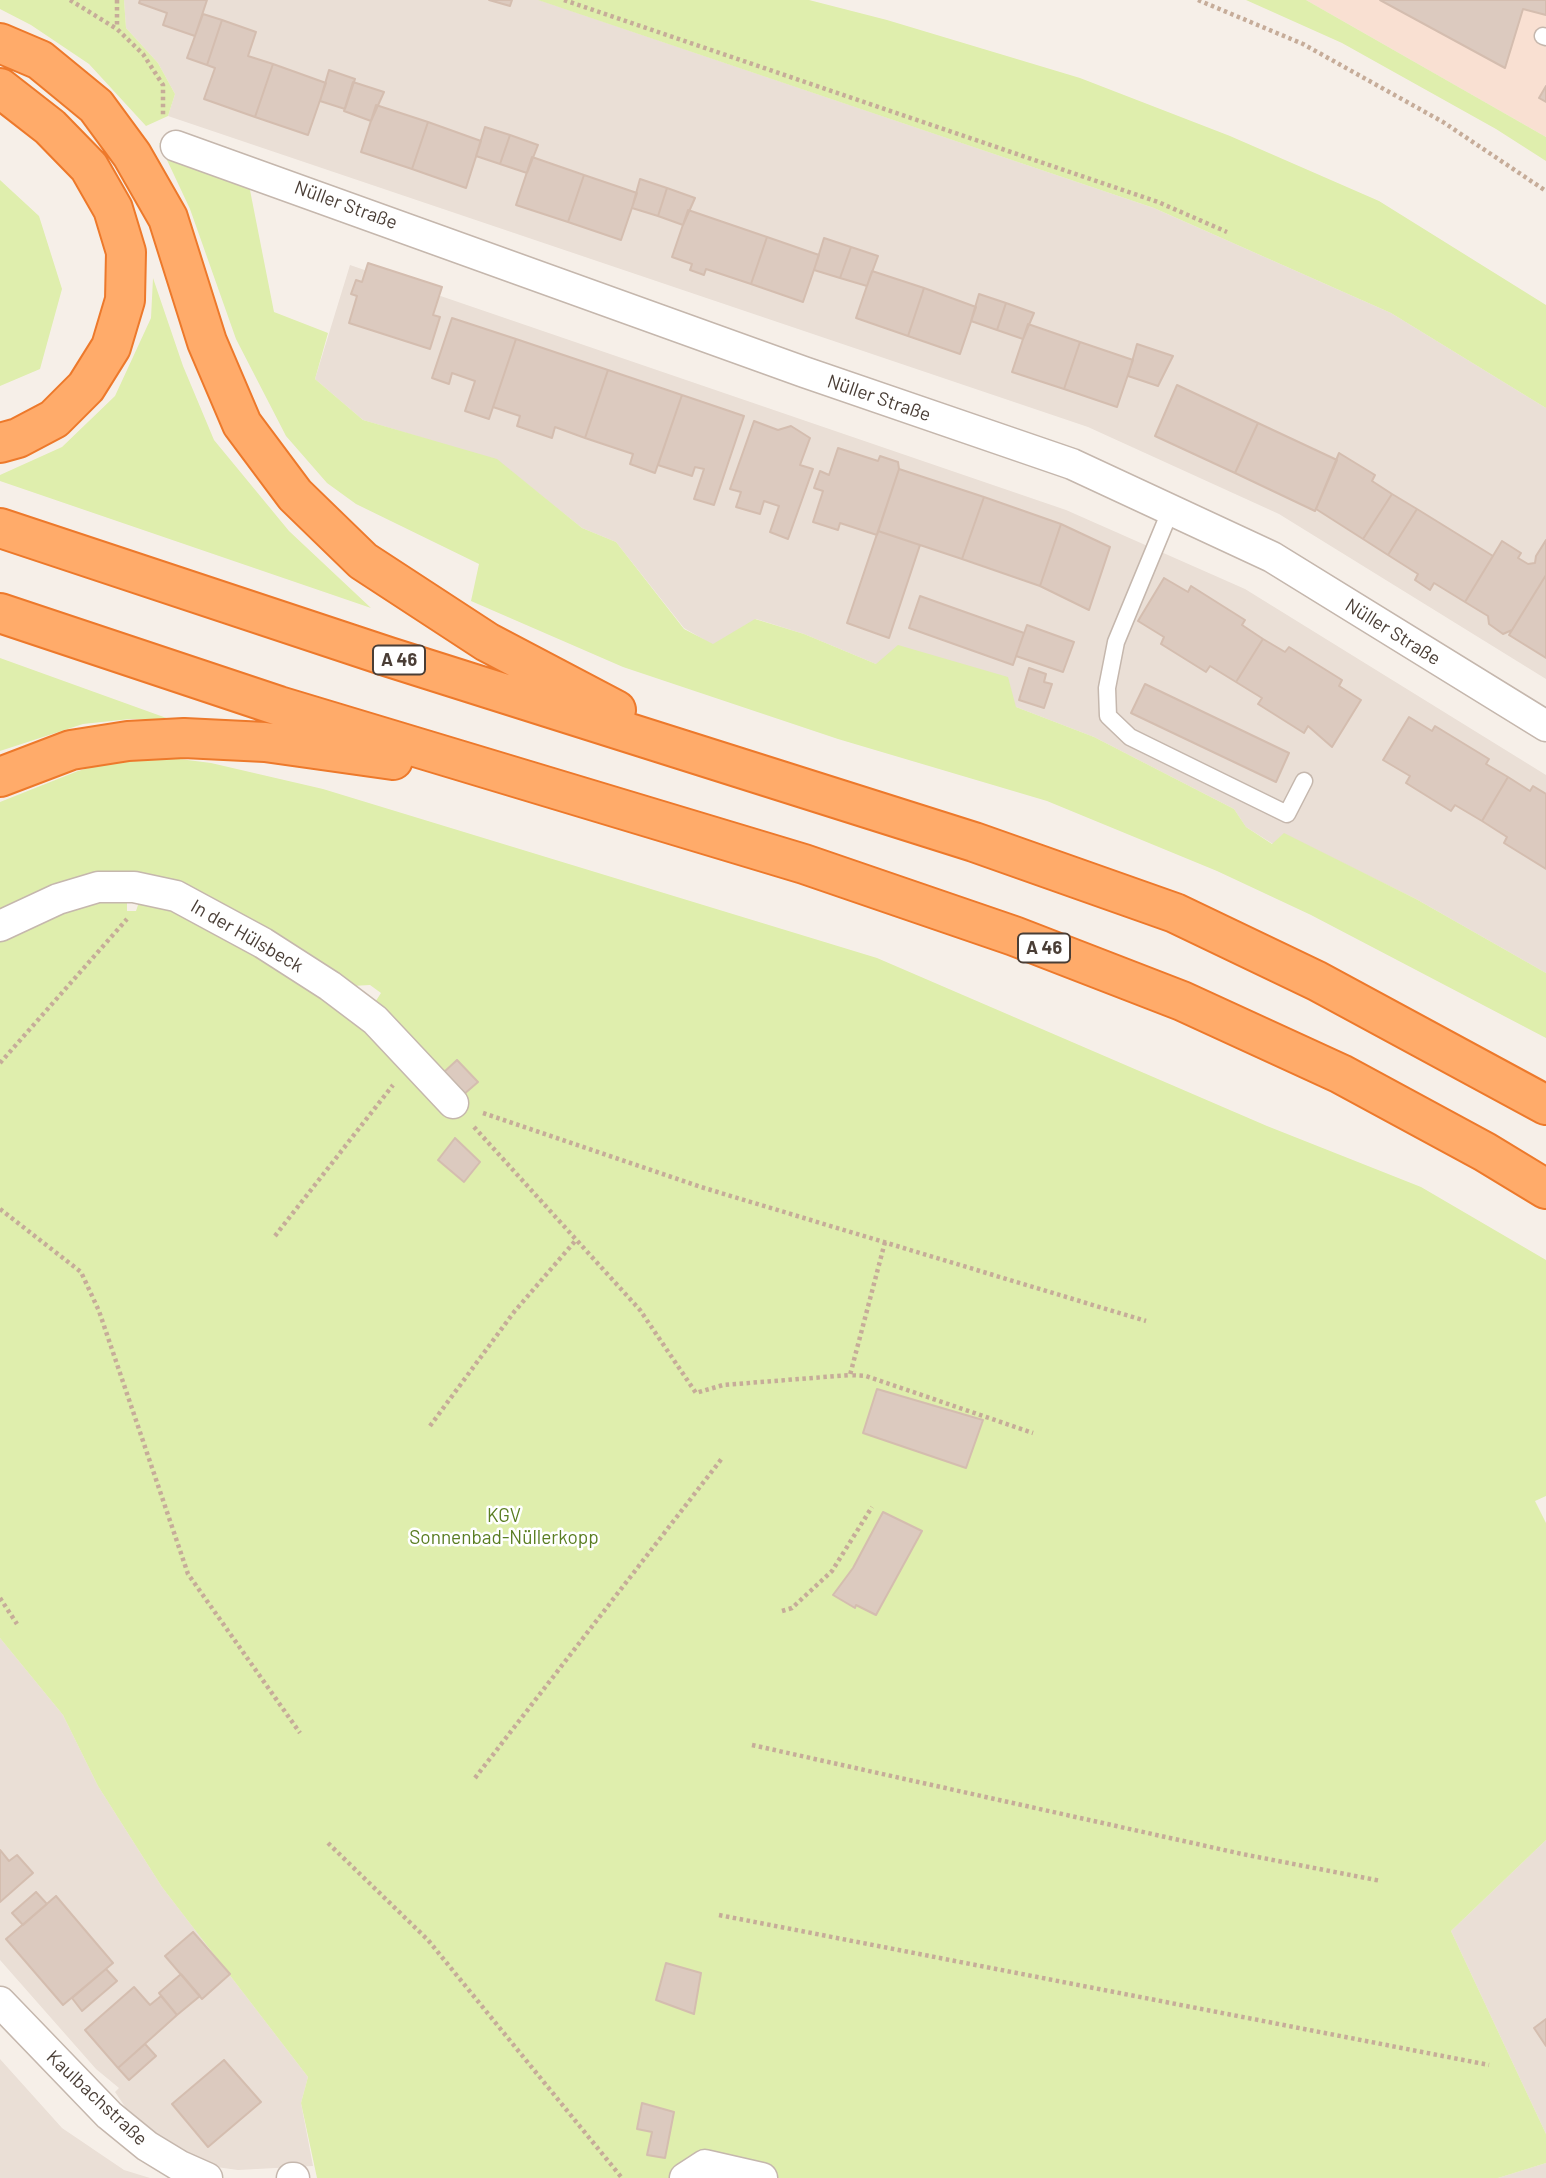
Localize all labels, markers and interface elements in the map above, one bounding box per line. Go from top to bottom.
street label: Nüller Straße [291,176,401,234]
street label: Nüller Straße [824,370,934,426]
street label: Nüller Straße [1341,594,1445,670]
road number: A 46 [373,646,425,674]
street label: In der Hülsbeck [187,895,307,977]
road number: A 46 [1018,933,1070,962]
park label: KGV Sonnenbad-Nüllerkopp [409,1505,599,1549]
street label: Kaulbachstraße [42,2046,152,2150]

